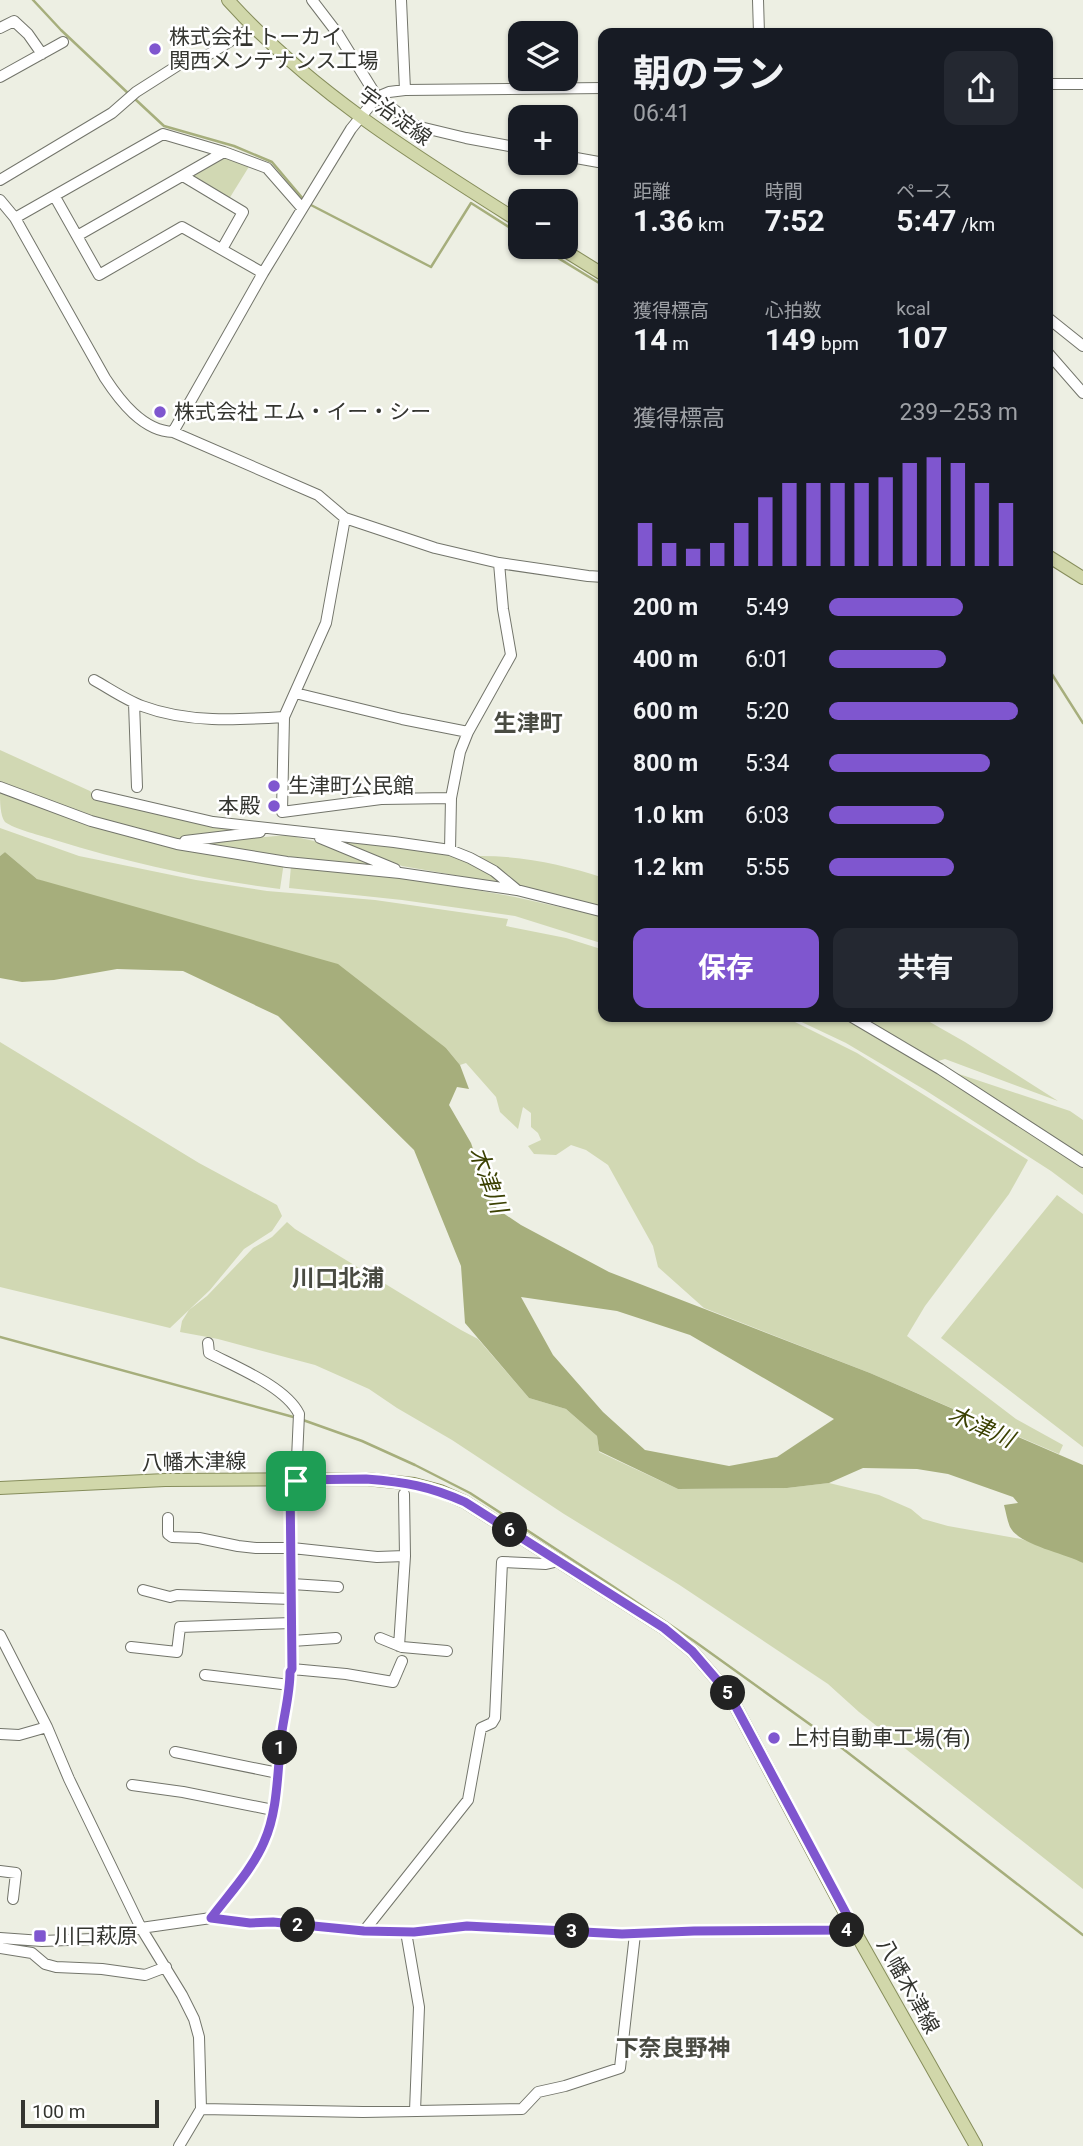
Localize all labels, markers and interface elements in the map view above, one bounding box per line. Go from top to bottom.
map controls [508,21,578,259]
button: layers [508,21,578,91]
place label: 株式会社 トーカイ 関西メンテナンス工場 [169,25,379,73]
marker: 株式会社 トーカイ 関西メンテナンス工場 [147,41,163,57]
button: share [944,51,1018,125]
text: 朝のラン [633,52,785,96]
street label: 宇治淀線 [354,82,436,150]
text: 06:41 [633,100,690,127]
button: + [508,105,578,175]
text: 距離 [633,180,671,203]
text: 時間 [765,180,803,203]
text: ペース [896,180,952,203]
button: − [508,189,578,259]
text: 1.36 [633,203,693,238]
text: 7:52 [765,203,825,238]
text: 5:47 [896,203,956,238]
text: km [693,213,724,236]
text: /km [956,213,995,236]
text: kcal [896,297,931,320]
text: 獲得標高 [633,299,709,322]
text: 心拍数 [765,299,822,322]
text: 107 [896,320,948,355]
text: 14 [633,322,667,357]
text: 149 [765,322,816,357]
text: m [667,332,689,355]
text: bpm [816,332,859,355]
text: 239–253 m [899,399,1018,426]
place label: 株式会社 エム・イー・シー [174,400,431,424]
marker: 株式会社 エム・イー・シー [152,404,168,420]
text: 獲得標高 [633,405,725,432]
text: 200 m [633,594,698,621]
text: 5:49 [745,594,789,621]
text: 400 m [633,646,698,673]
text: 6:01 [745,646,789,673]
text: 600 m [633,698,698,725]
text: 5:20 [745,698,789,725]
district label: 生津町 [494,710,563,737]
text: 800 m [633,750,698,777]
text: 5:34 [745,750,789,777]
place label: 生津町公民館 [288,774,414,798]
marker: 生津町公民館 [266,778,282,794]
place label: 本殿 [218,794,260,818]
marker: 本殿 [266,798,282,814]
text: 1.0 km [633,802,704,829]
text: 6:03 [745,802,789,829]
text: 1.2 km [633,854,704,881]
text: 5:55 [745,854,789,881]
button: 保存 [633,928,819,1008]
button: 共有 [833,928,1018,1008]
water label: 木津川 [464,1143,514,1220]
district label: 川口北浦 [292,1265,384,1292]
water label: 木津川 [944,1401,1021,1455]
street label: 八幡木津線 [141,1449,247,1475]
pin [266,1451,326,1511]
icon: arrive [277,1462,315,1500]
pin: 6 [492,1512,528,1548]
text: 6 [504,1518,515,1541]
pin: 5 [710,1676,746,1710]
text: 5 [722,1681,733,1704]
place label: 上村自動車工場(有) [788,1726,971,1750]
pin: 1 [262,1730,298,1766]
marker: 上村自動車工場(有) [766,1730,782,1746]
text: 1 [274,1736,285,1759]
pin: 2 [280,1908,316,1942]
pin: 4 [830,1912,864,1948]
text: 2 [292,1913,303,1936]
pin: 3 [554,1913,590,1948]
text: 4 [841,1918,852,1941]
text: 3 [566,1919,577,1942]
place label: 川口萩原 [54,1924,138,1948]
marker: 川口萩原 [32,1928,48,1944]
street label: 八幡木津線 [872,1934,944,2038]
district label: 下奈良野神 [616,2035,731,2062]
scale bar [21,2097,159,2129]
text: 100 m [32,2100,85,2123]

